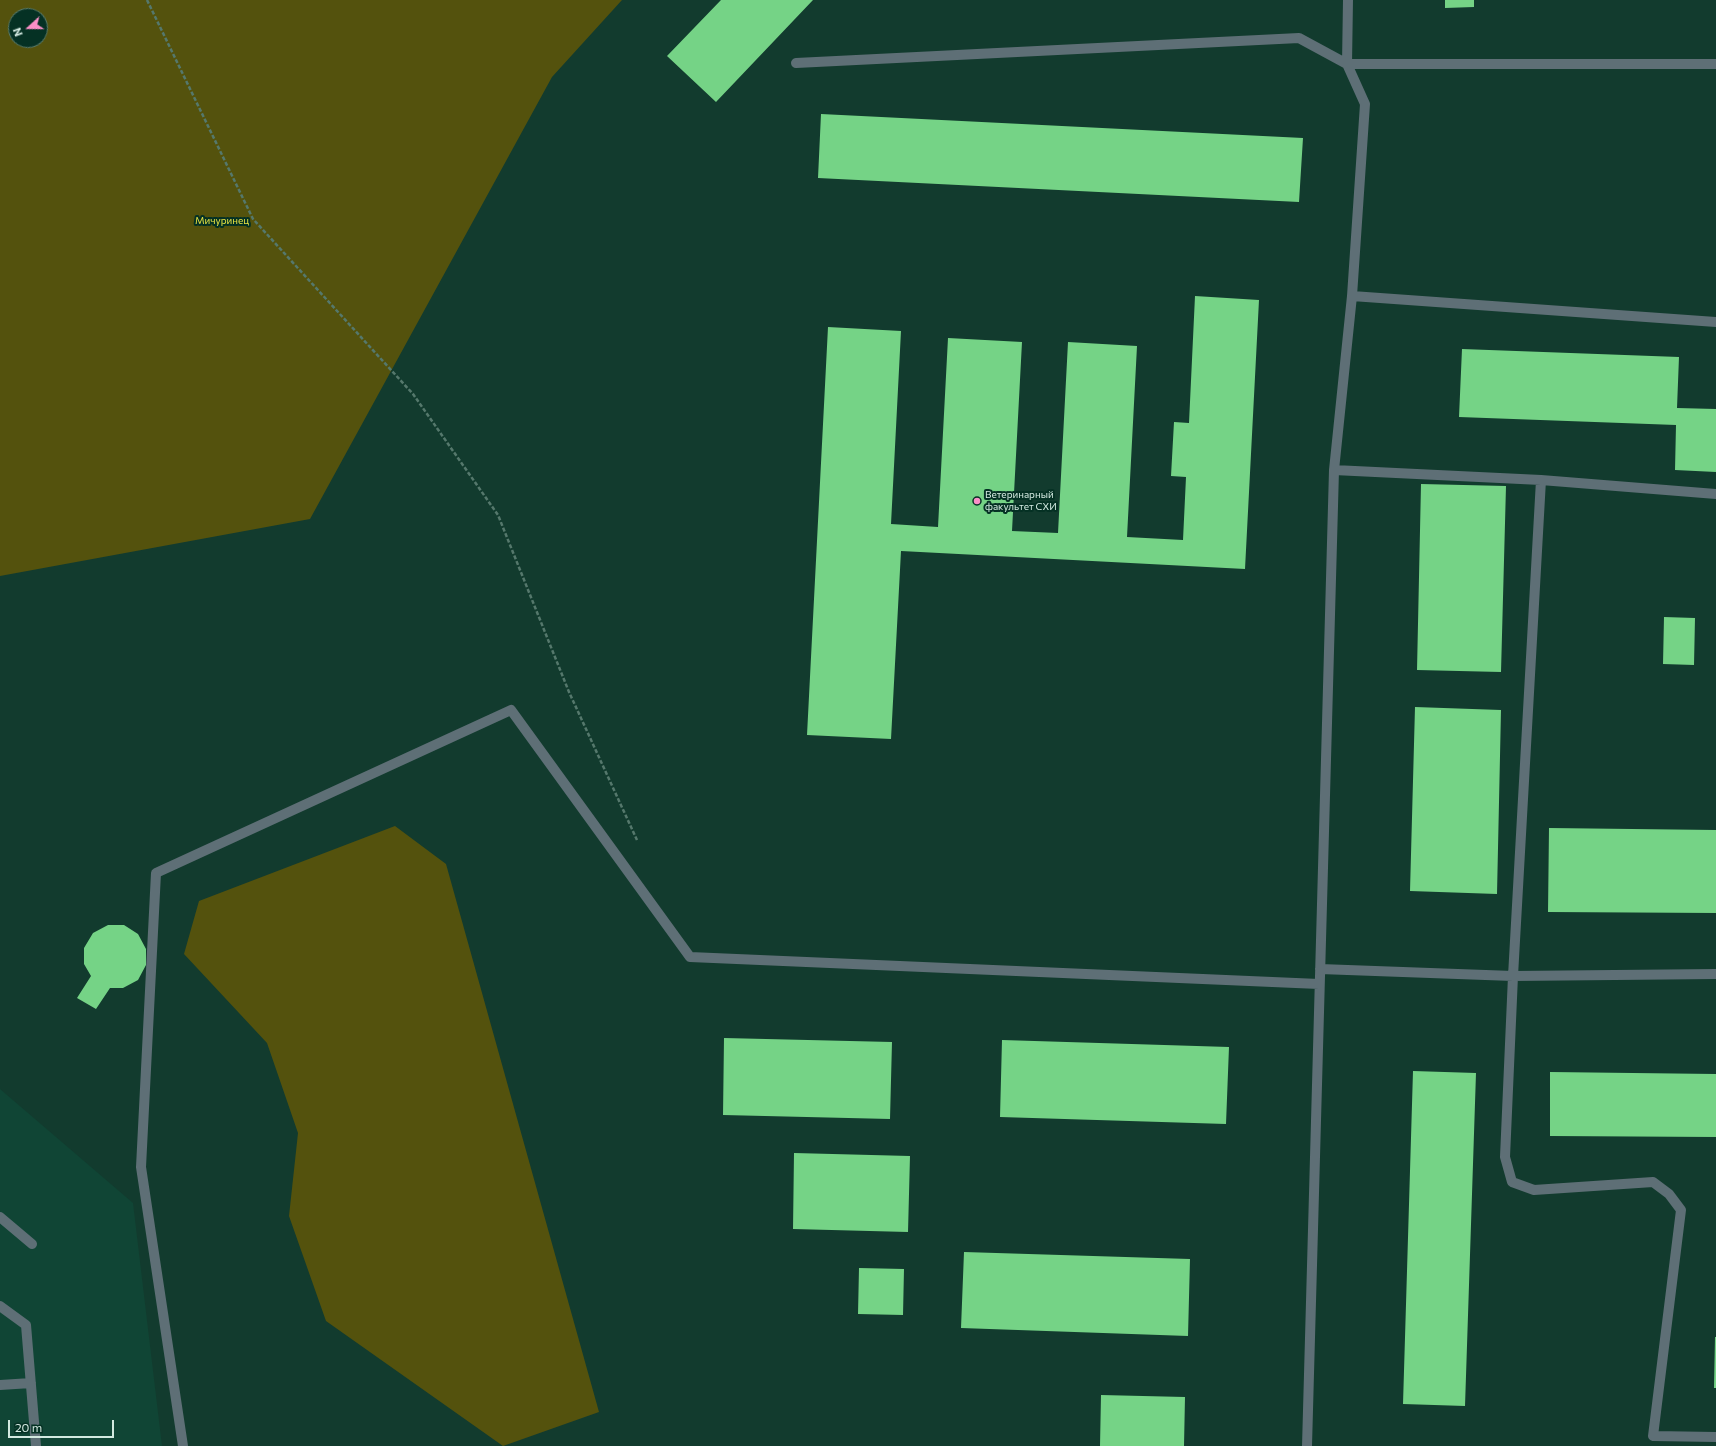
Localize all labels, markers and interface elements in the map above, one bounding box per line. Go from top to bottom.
north arrow [8,8,48,48]
text: N [10,26,25,38]
park label: Мичуринец [195,215,249,227]
place label: Ветеринарный факультет СХИ [985,489,1057,512]
marker: Ветеринарный факультет СХИ [972,496,982,506]
scale bar [10,1412,116,1438]
text: 20 m [15,1420,42,1434]

